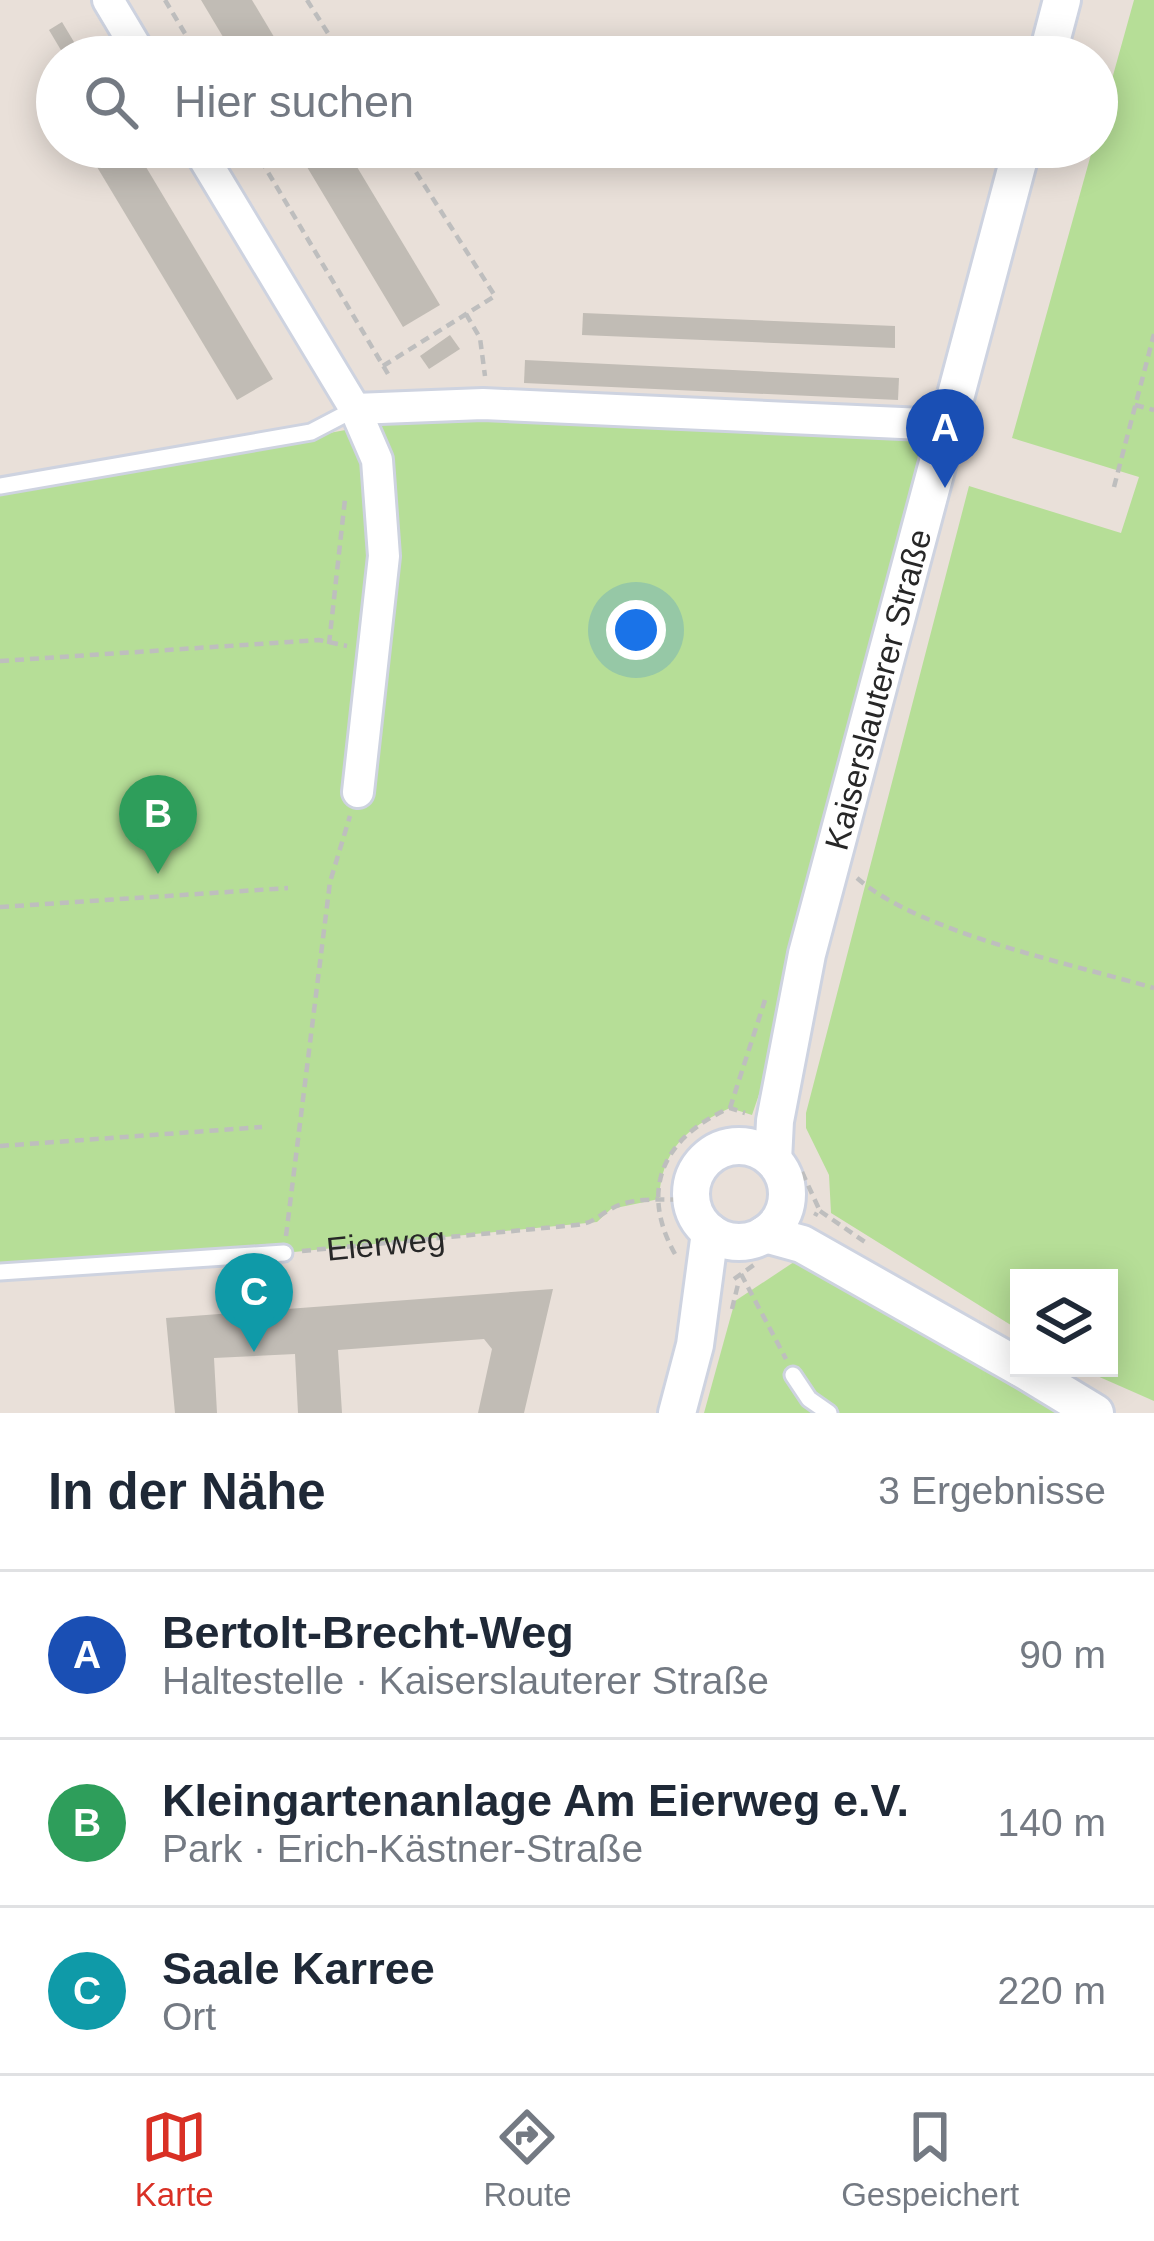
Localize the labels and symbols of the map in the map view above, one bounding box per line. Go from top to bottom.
pin: A [906,389,984,488]
street label: Kaiserslauterer Straße [818,525,938,854]
your location [606,600,666,660]
pin: B [119,775,197,874]
street label: Eierweg [325,1220,447,1268]
pin: C [215,1253,293,1352]

